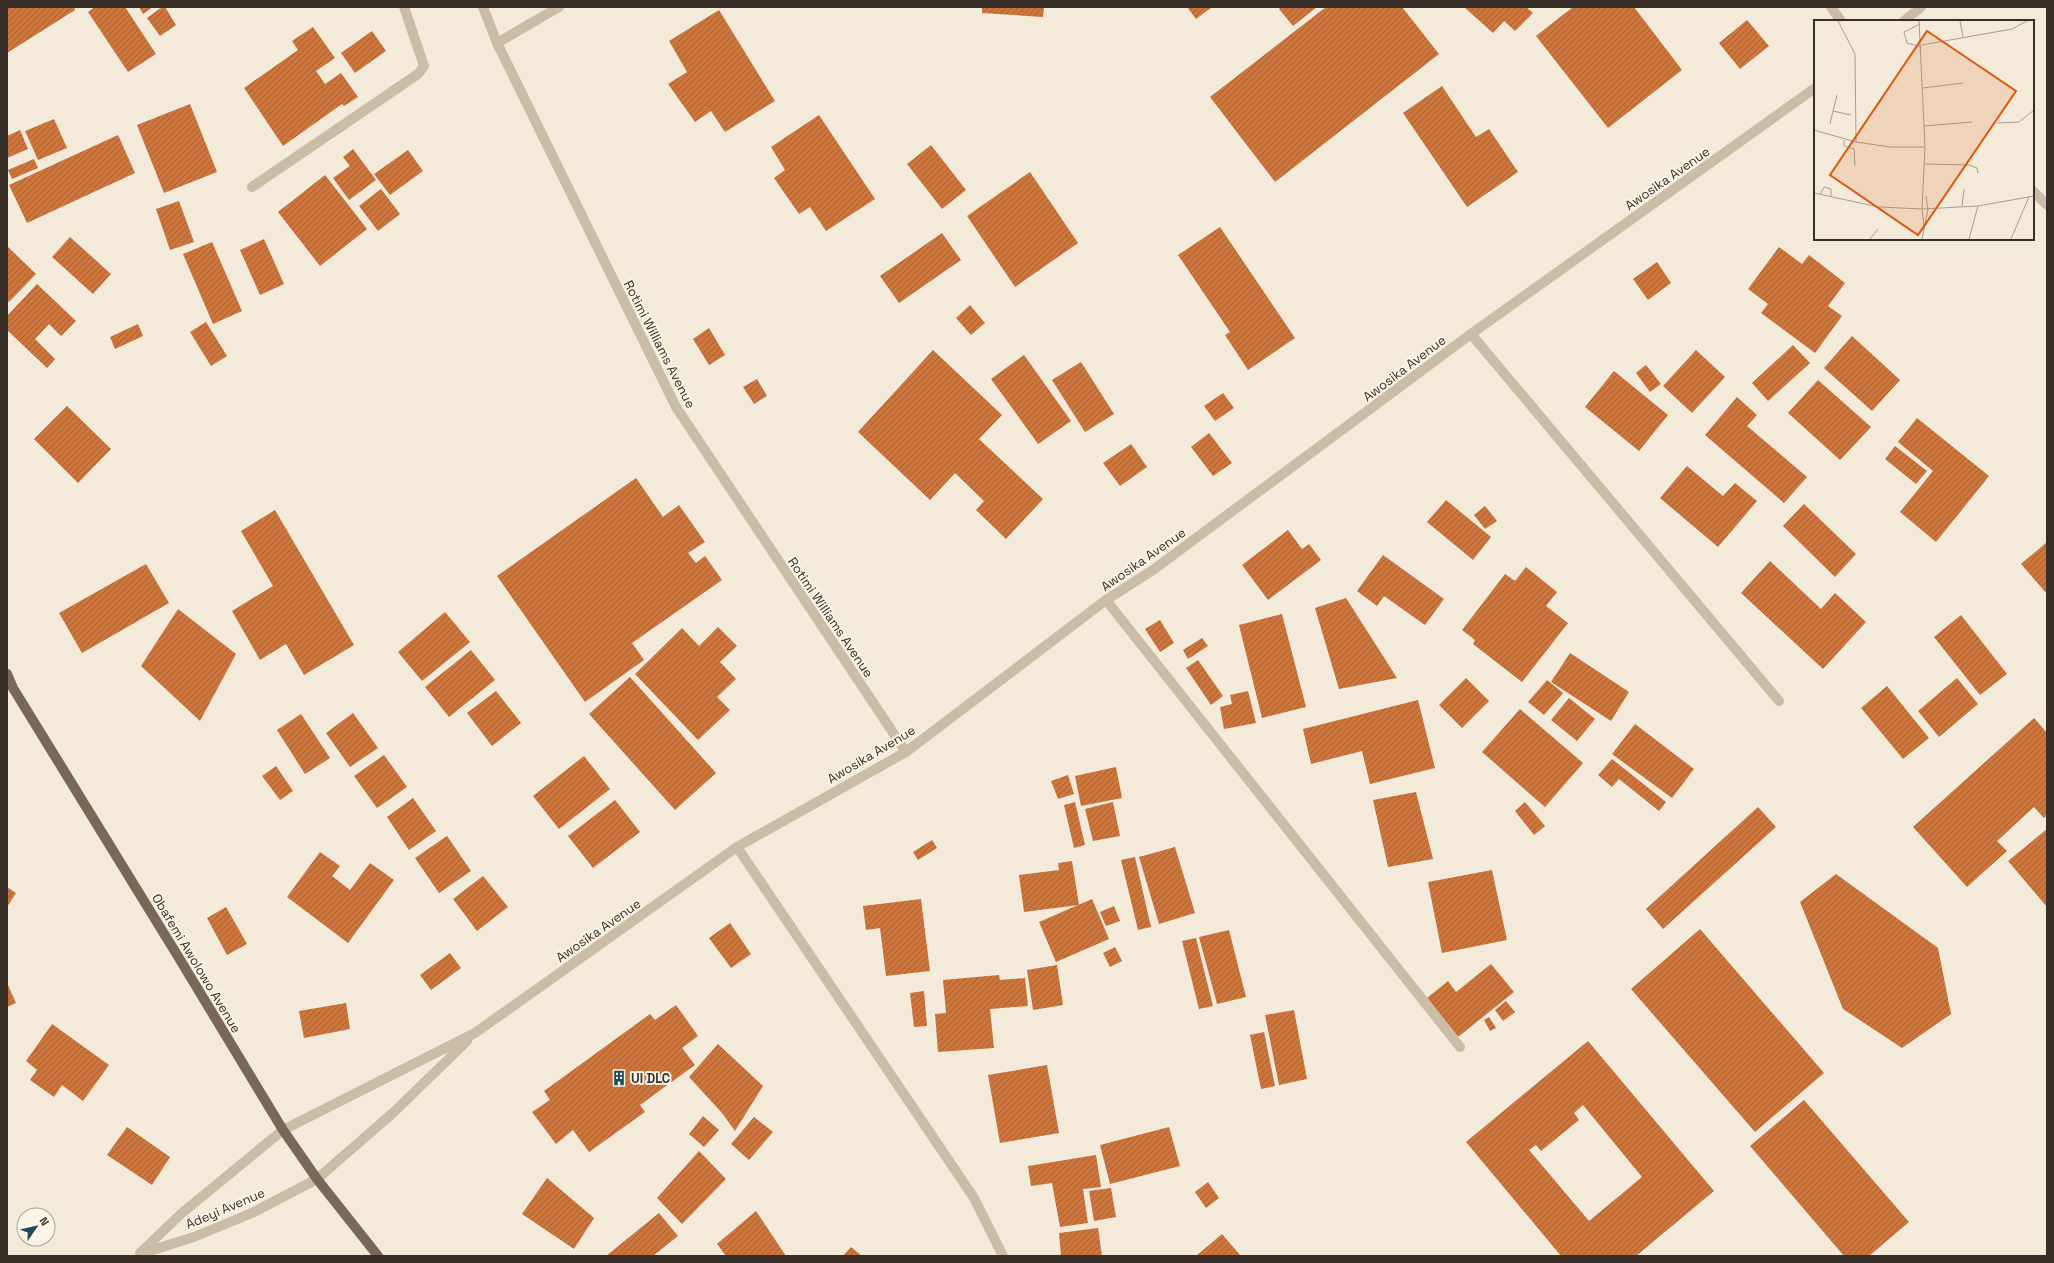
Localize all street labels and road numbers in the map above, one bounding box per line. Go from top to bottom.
street label: Awosika Avenue [1622,143,1713,214]
street label: Rotimi Williams Avenue [620,277,699,411]
street label: Awosika Avenue [1359,332,1449,405]
street label: Awosika Avenue [1098,524,1189,595]
street label: Rotimi Williams Avenue [784,554,877,681]
street label: Awosika Avenue [824,721,918,787]
street label: Obafemi Awolowo Avenue [148,890,245,1036]
street label: Awosika Avenue [553,895,644,966]
street label: Adeyi Avenue [183,1184,267,1233]

